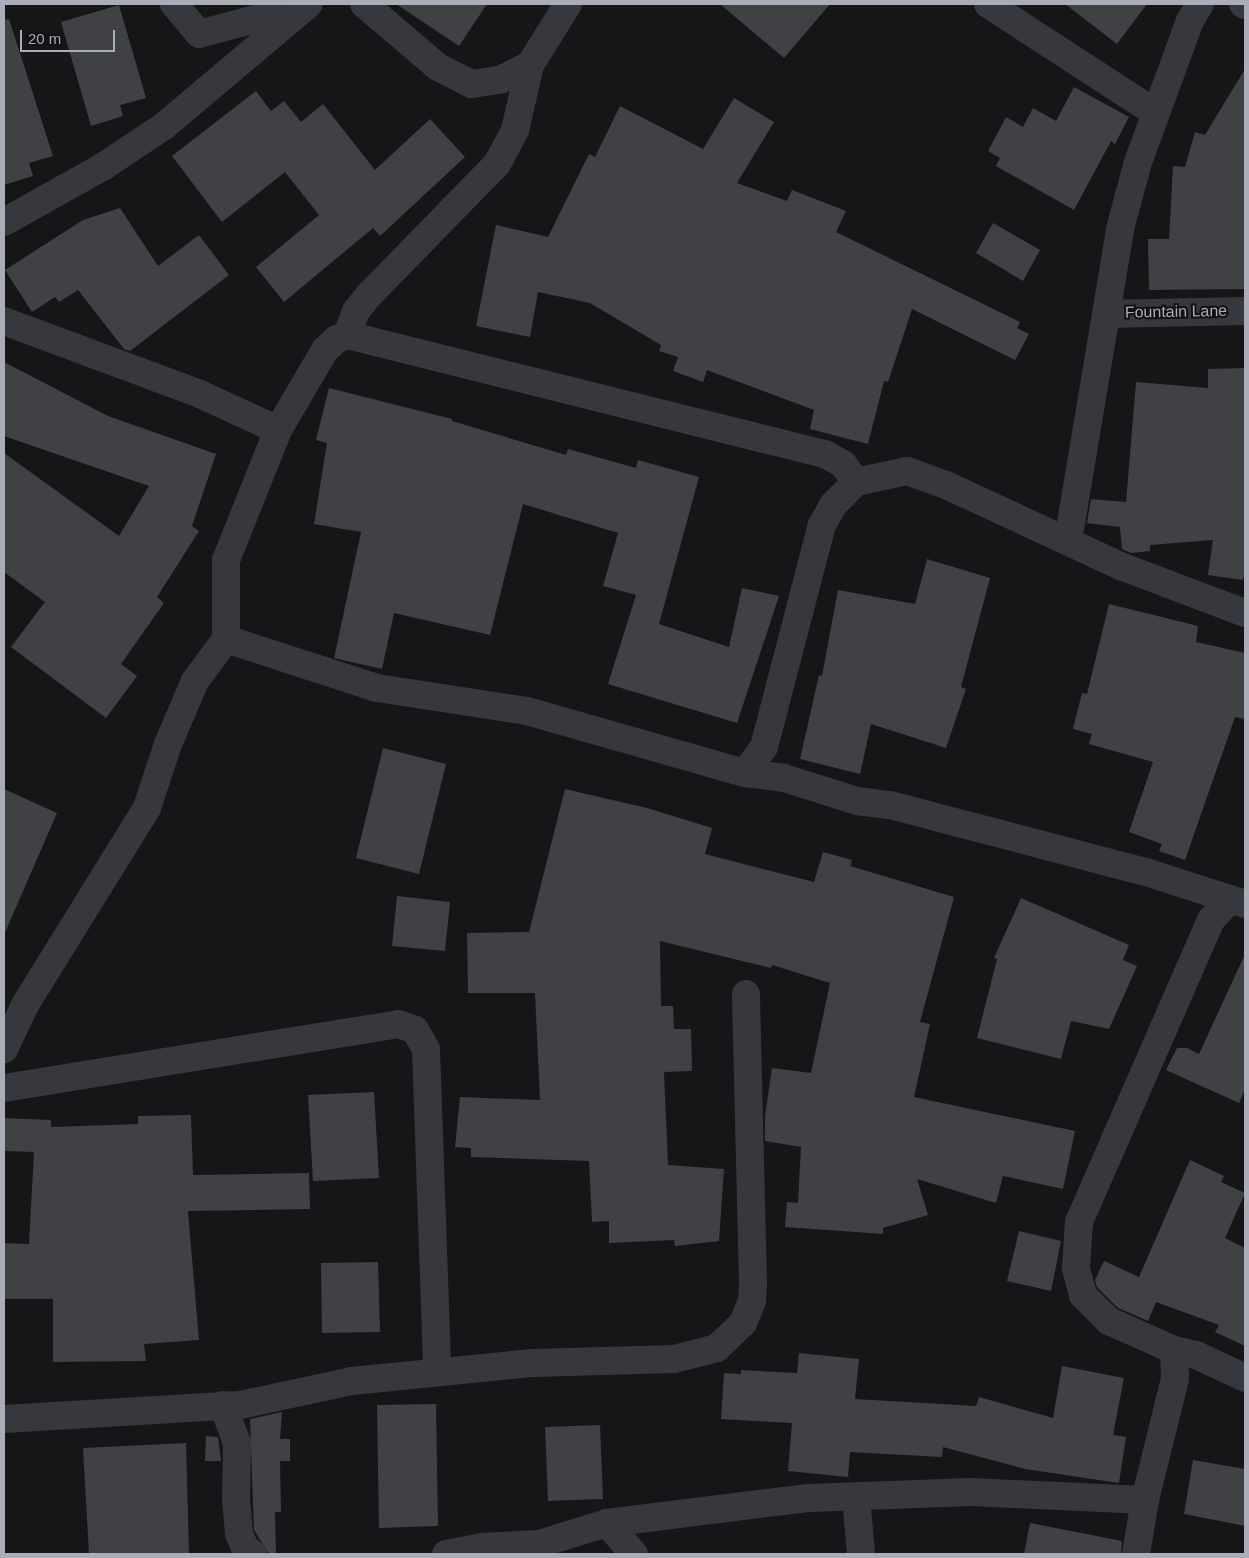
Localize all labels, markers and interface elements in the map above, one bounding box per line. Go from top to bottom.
scale bar [22,20,118,52]
text: 20 m [28,30,61,47]
street label: Fountain Lane [1125,302,1227,322]

